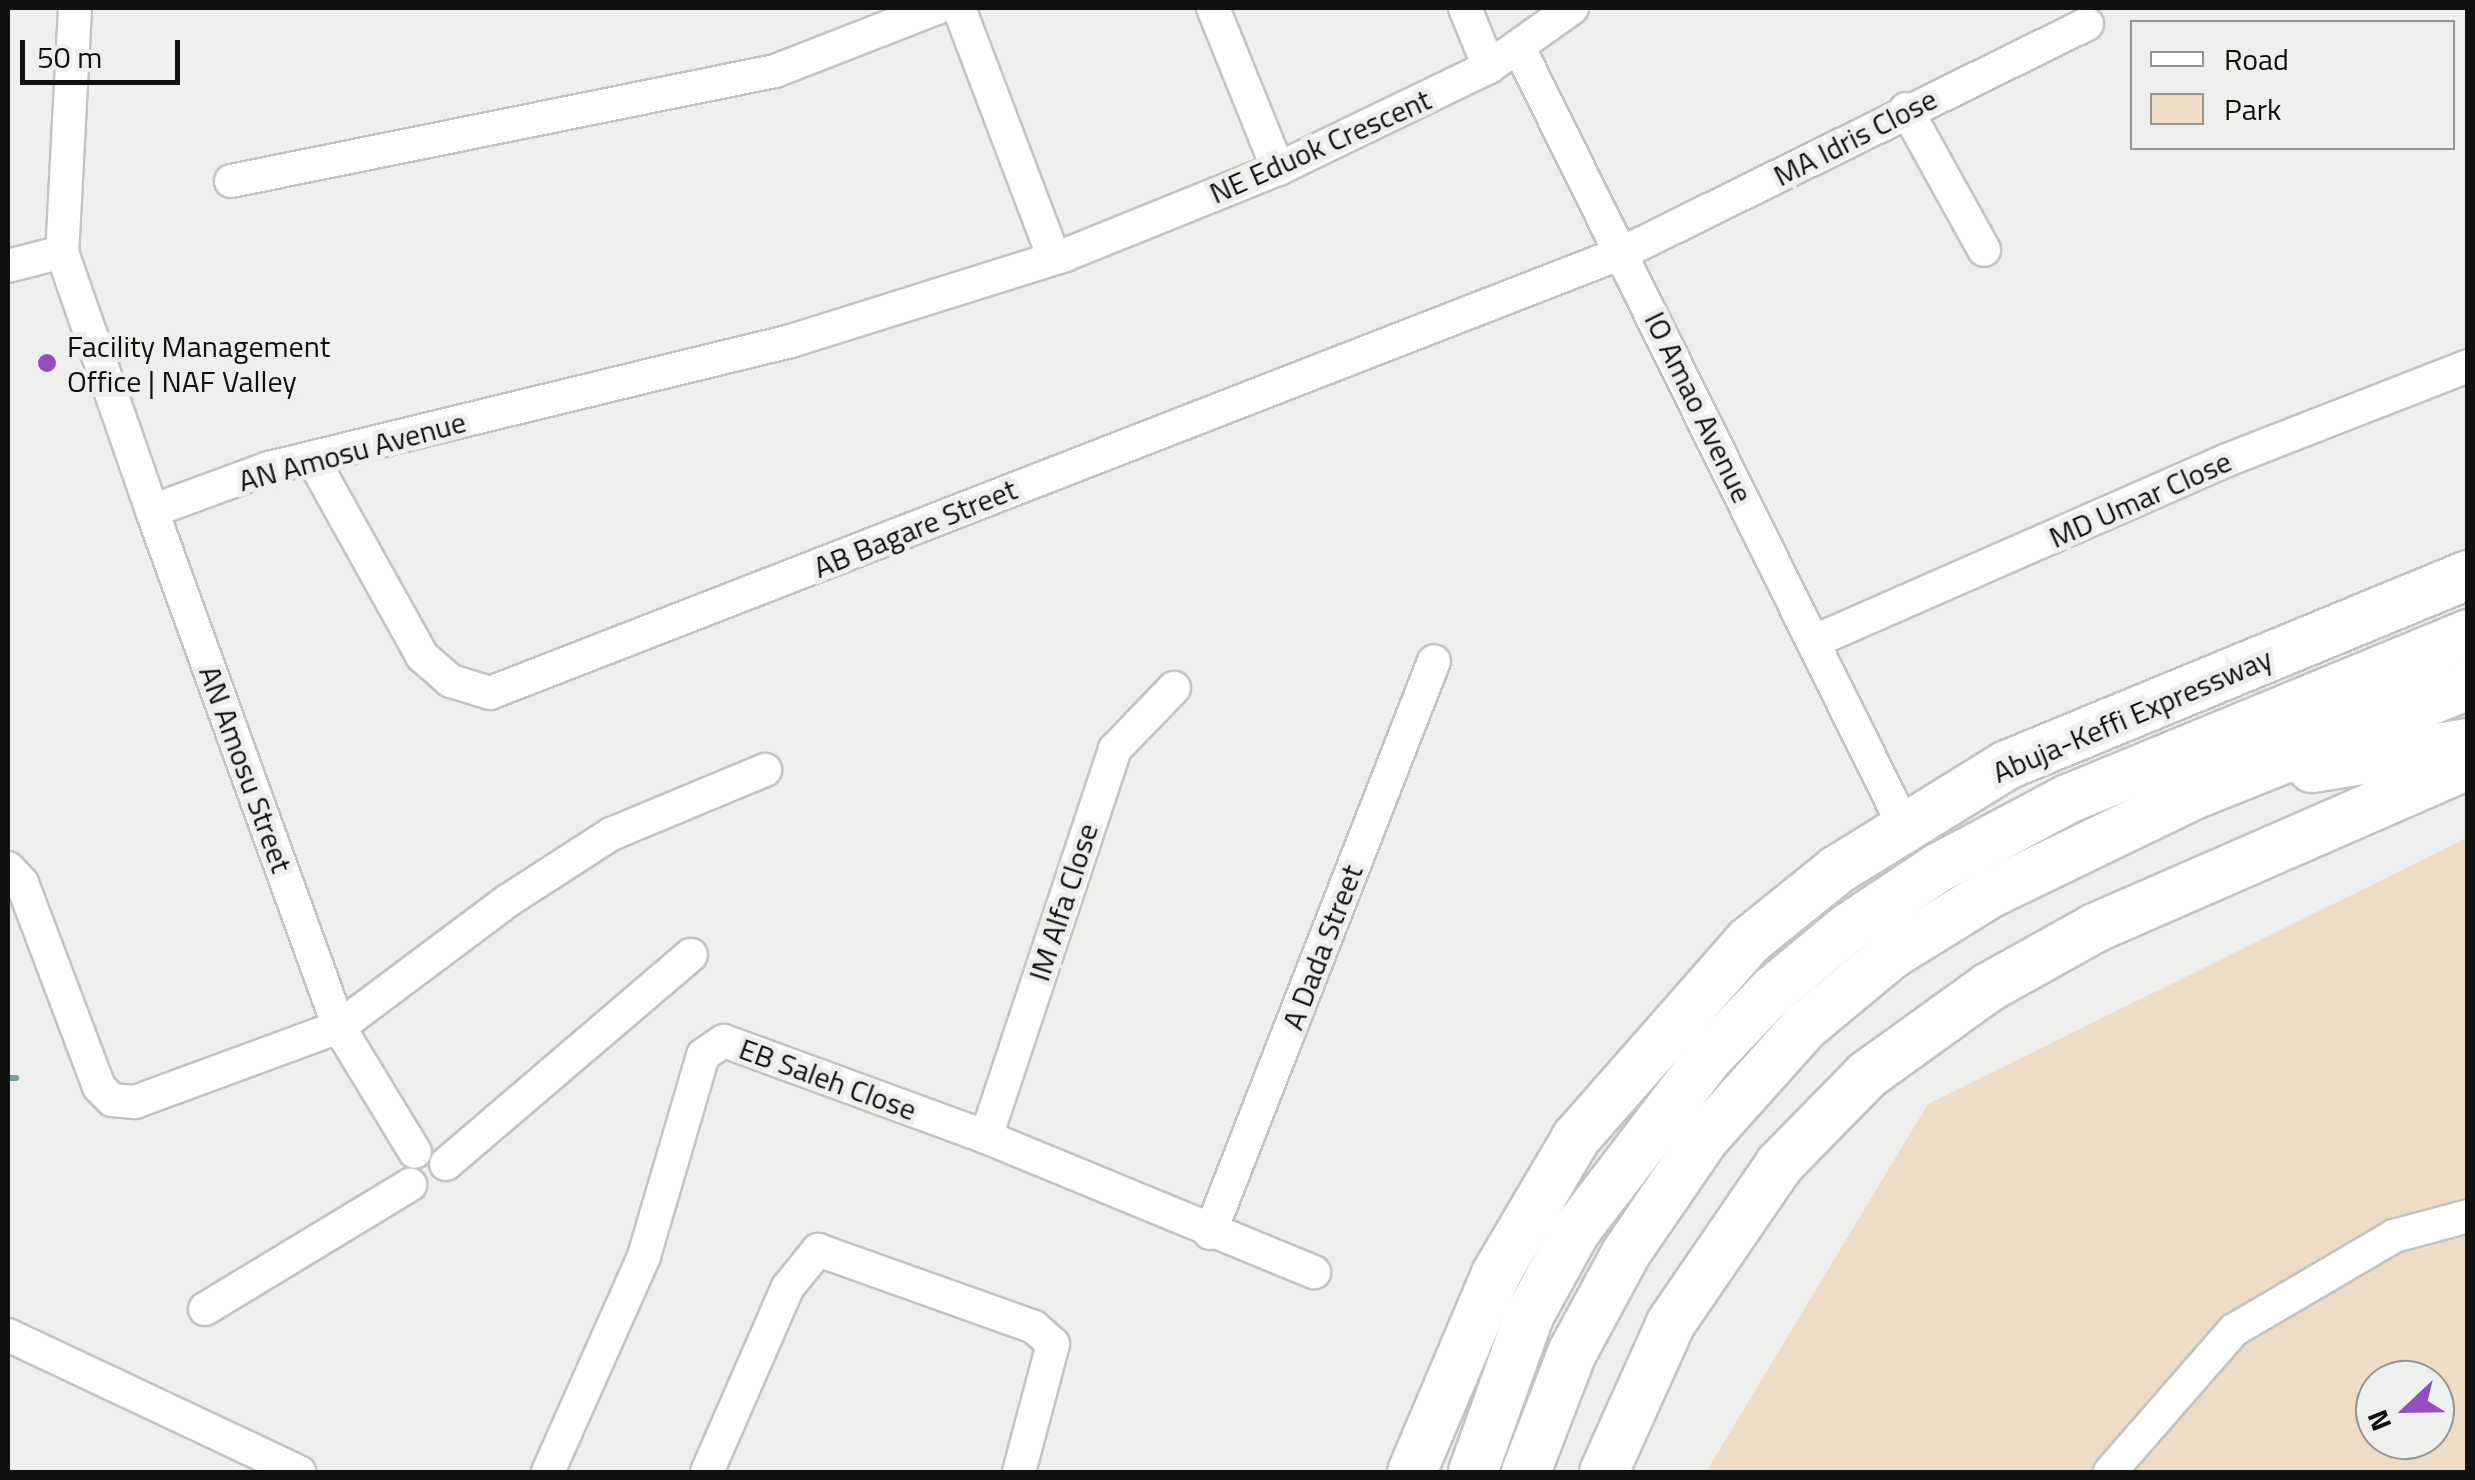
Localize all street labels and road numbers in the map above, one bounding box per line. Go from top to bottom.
street label: MA Idris Close [1767,80,1943,194]
street label: NE Eduok Crescent [1204,81,1436,211]
street label: IO Amao Avenue [1637,306,1761,508]
street label: AN Amosu Avenue [234,403,470,499]
street label: MD Umar Close [2043,443,2237,555]
street label: AB Bagare Street [808,471,1022,585]
street label: Abuja-Keffi Expressway [1987,640,2277,790]
street label: AN Amosu Street [192,661,300,877]
street label: IM Alfa Close [1021,819,1105,985]
street label: A Dada Street [1274,859,1370,1035]
street label: EB Saleh Close [734,1030,922,1128]

